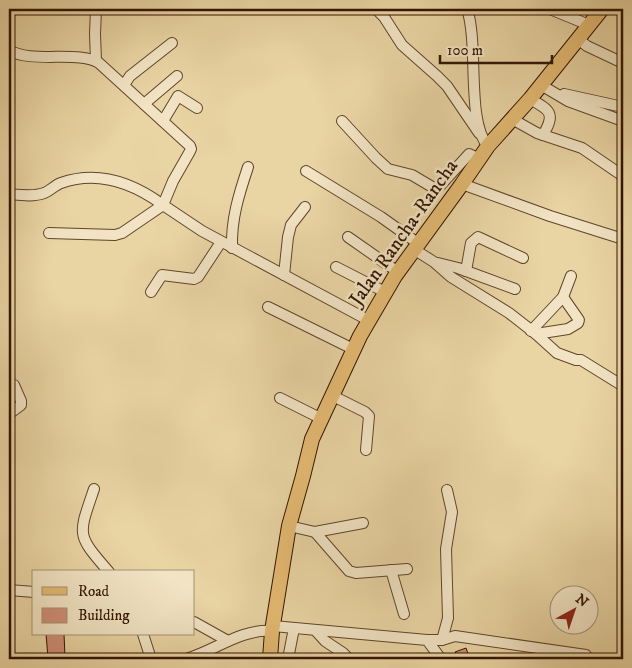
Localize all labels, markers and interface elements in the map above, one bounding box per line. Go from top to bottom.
scale bar [440,32,552,64]
text: 100 m [447,41,483,60]
street label: Jalan Rancha-Rancha [343,155,464,313]
legend [32,570,195,636]
text: Road [78,582,110,601]
north arrow [550,586,600,636]
text: N [572,590,592,612]
text: Building [78,606,130,625]

